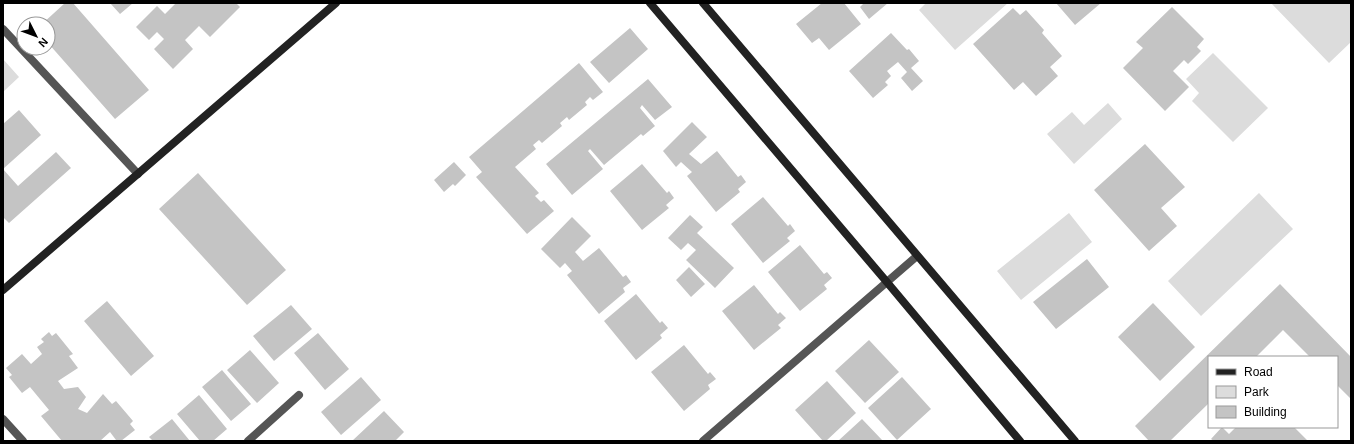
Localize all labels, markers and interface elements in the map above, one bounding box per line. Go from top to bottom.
north arrow [16,16,56,56]
text: N [36,36,51,50]
legend [1208,356,1338,428]
text: Road [1244,365,1273,379]
text: Park [1244,385,1270,399]
text: Building [1244,405,1287,419]

